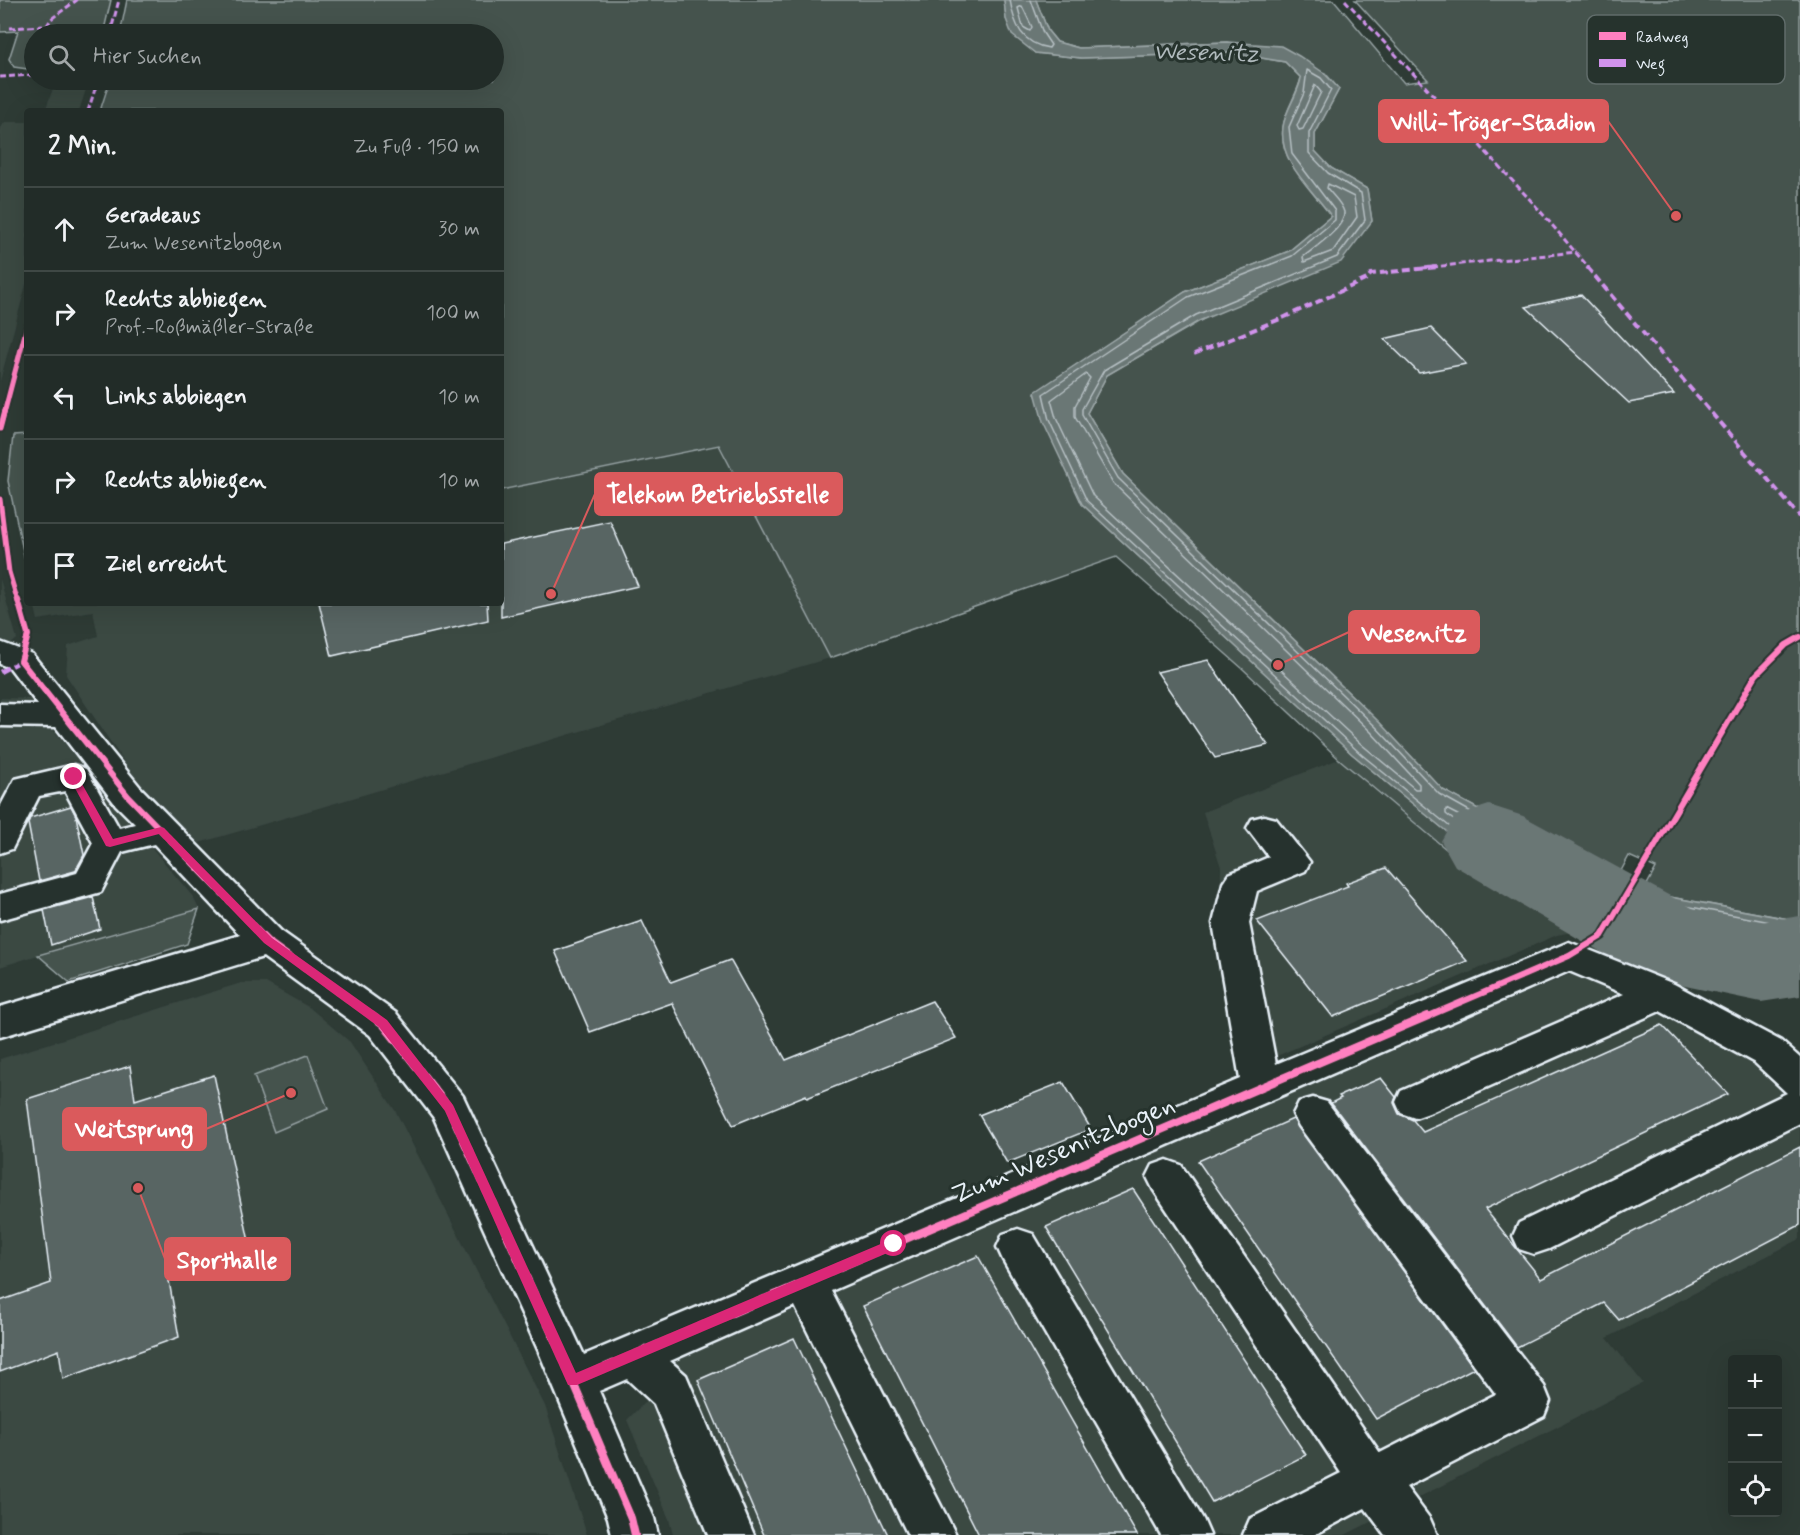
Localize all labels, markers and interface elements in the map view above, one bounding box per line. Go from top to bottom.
legend [1587,15,1785,84]
search box [24,24,504,90]
text: Radweg [1636,27,1688,48]
water label: Wesenitz [1153,37,1259,70]
icon: search [45,41,78,74]
text: Hier suchen [93,43,202,71]
text: Weg [1636,54,1665,76]
callout: Willi-Tröger-Stadion [1379,100,1608,142]
text: Willi-Tröger-Stadion [1389,108,1596,140]
text: 2 Min. [48,130,116,164]
text: Zu Fuß · 150 m [353,134,480,161]
text: Geradeaus [105,202,200,230]
icon: ahead [48,213,81,246]
text: 30 m [438,216,480,243]
text: Zum Wesenitzbogen [105,230,282,257]
text: Rechts abbiegen [105,286,266,314]
icon: right [48,297,81,330]
text: 100 m [426,300,480,327]
text: Prof.-Roßmäßler-Straße [105,314,314,341]
icon: left [48,381,81,414]
text: Links abbiegen [105,383,247,411]
text: 10 m [438,384,480,411]
icon: right [48,465,81,498]
text: Rechts abbiegen [105,467,266,495]
text: 10 m [438,468,480,495]
callout: Telekom Betriebsstelle [595,473,842,515]
text: Telekom Betriebsstelle [606,480,830,511]
icon: arrive [48,549,81,582]
text: Ziel erreicht [105,551,227,579]
callout: Wesenitz [1349,611,1479,653]
text: Wesenitz [1360,619,1467,650]
route end [60,763,86,789]
street label: Zum Wesenitzbogen [947,1088,1181,1215]
callout: Weitsprung [63,1108,206,1150]
text: Weitsprung [74,1115,193,1149]
route start [880,1230,906,1256]
callout: Sporthalle [165,1238,290,1280]
text: Sporthalle [176,1246,278,1277]
map controls [1728,1355,1782,1517]
button: + [1728,1355,1782,1409]
button: − [1728,1409,1782,1463]
button: locate [1728,1463,1782,1517]

